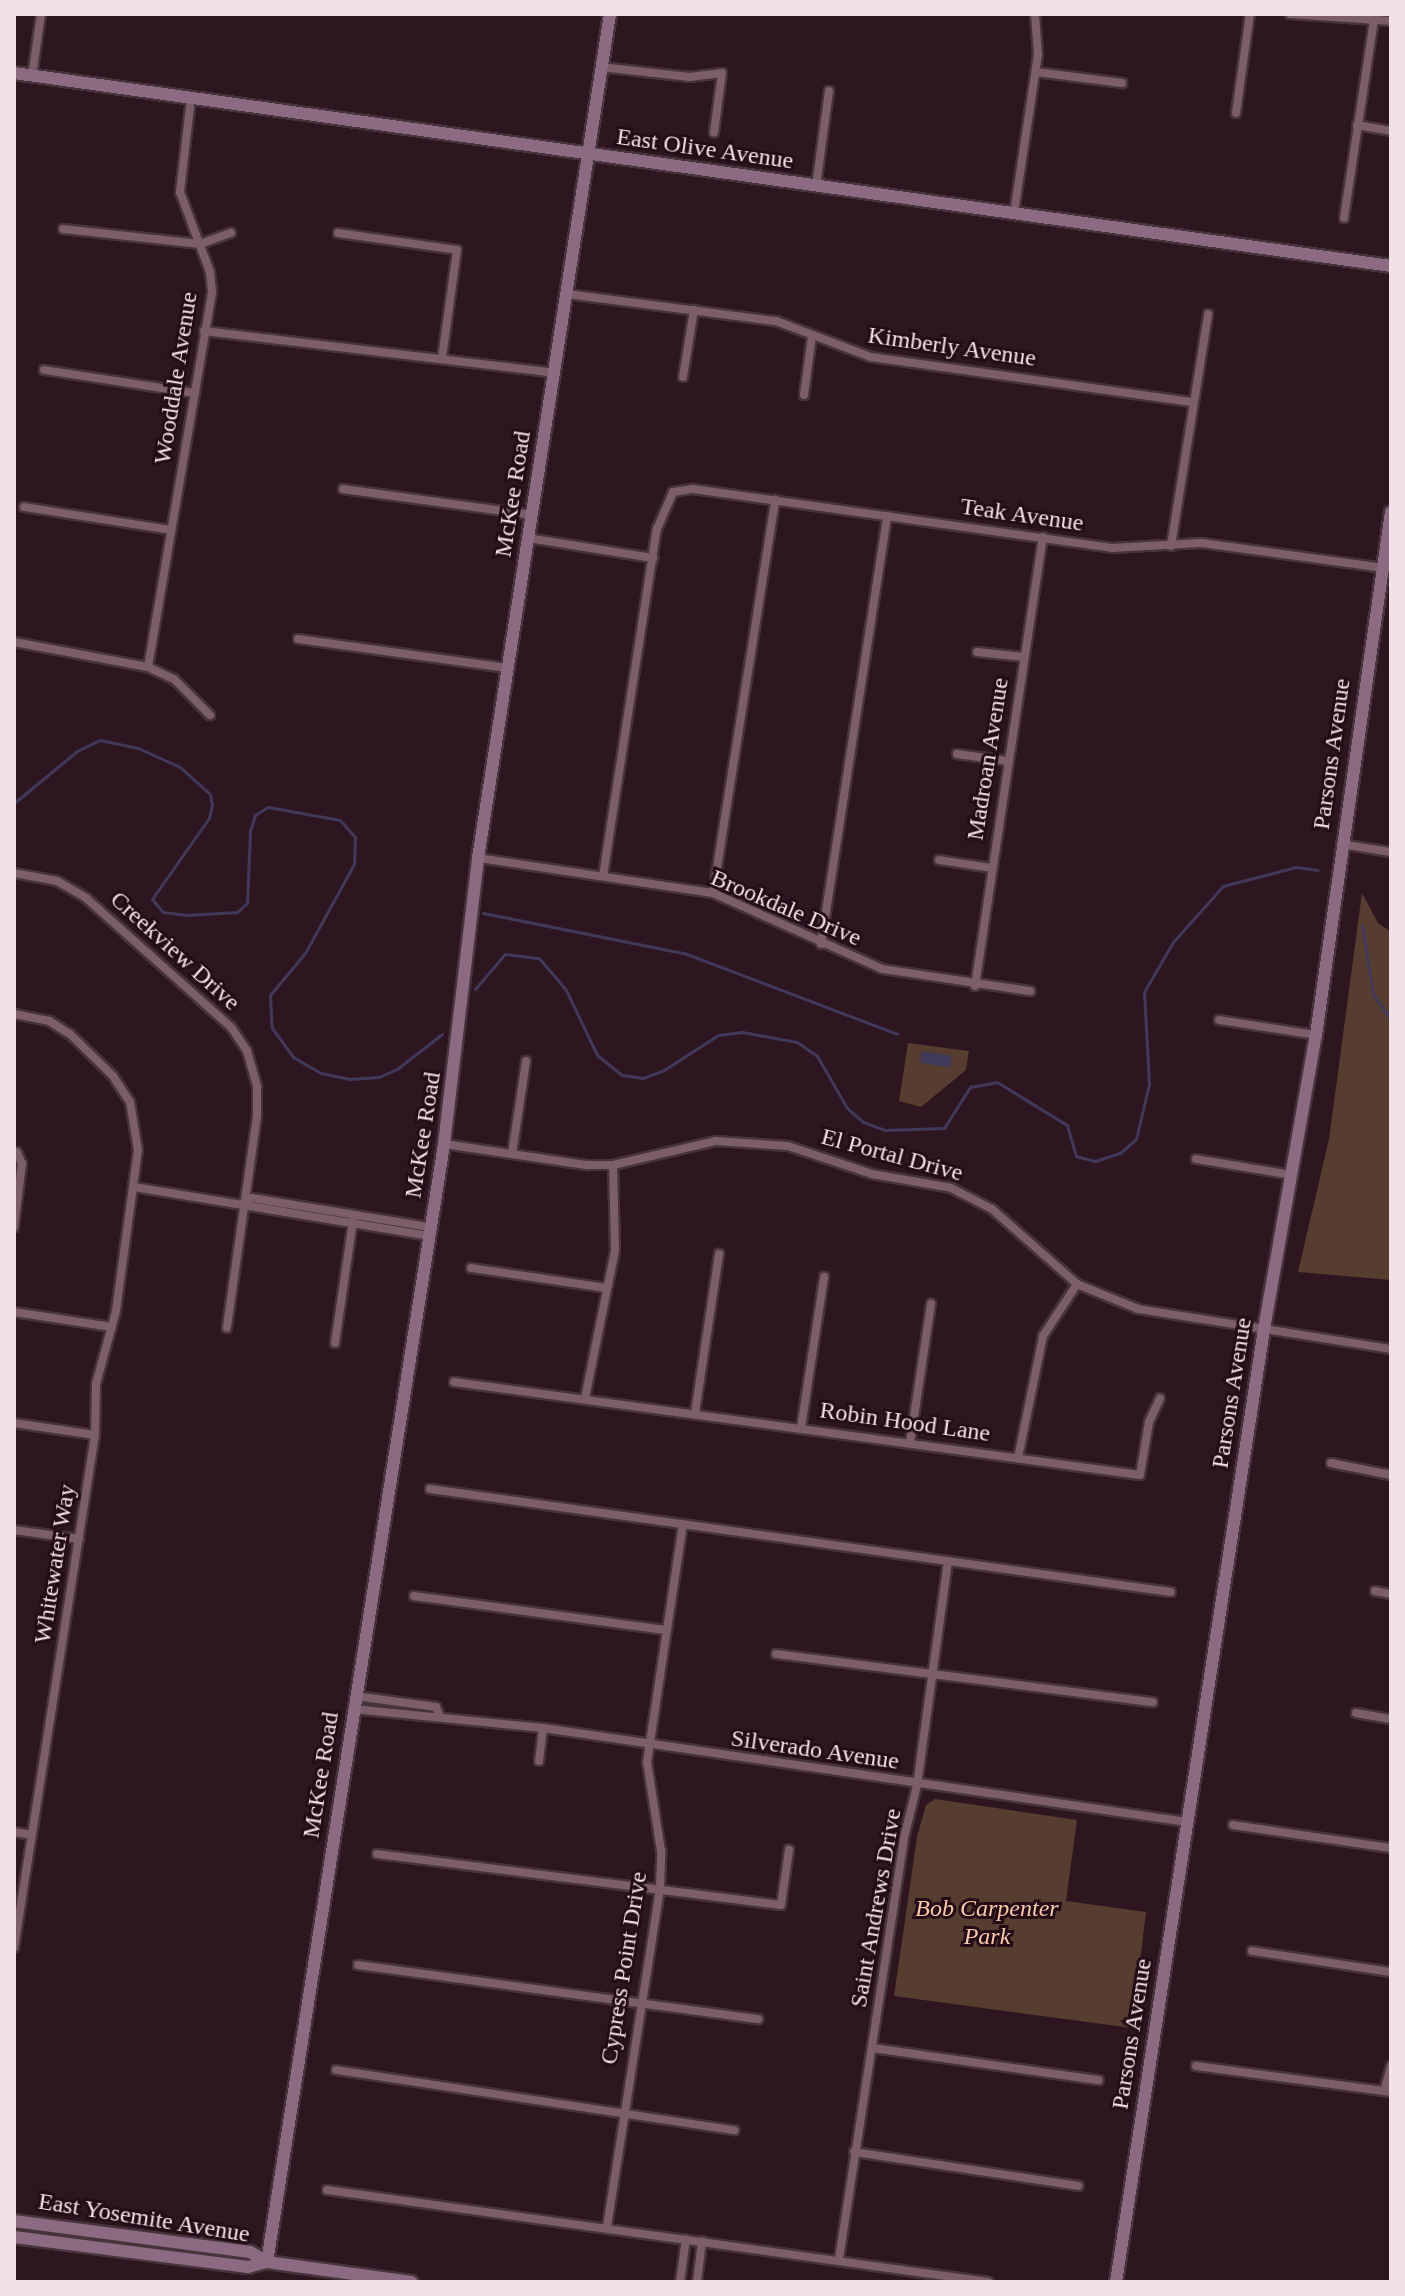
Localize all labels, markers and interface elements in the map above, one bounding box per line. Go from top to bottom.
street label: East Olive Avenue [614,122,796,176]
street label: Wooddale Avenue [148,289,204,467]
street label: Kimberly Avenue [865,321,1039,373]
street label: McKee Road [489,429,537,559]
street label: Teak Avenue [958,492,1086,538]
street label: Madroan Avenue [961,675,1015,843]
street label: Parsons Avenue [1307,676,1357,832]
street label: Brookdale Drive [706,863,866,953]
street label: Creekview Drive [104,885,246,1017]
street label: McKee Road [399,1070,447,1200]
street label: El Portal Drive [818,1122,966,1188]
street label: Parsons Avenue [1206,1315,1258,1471]
street label: Robin Hood Lane [818,1396,992,1448]
street label: Whitewater Way [28,1482,82,1646]
street label: McKee Road [297,1710,345,1840]
street label: Silverado Avenue [728,1724,902,1776]
street label: Saint Andrews Drive [844,1806,908,2010]
street label: Cypress Point Drive [595,1870,653,2066]
park label: Bob Carpenter Park [915,1895,1059,1951]
street label: Parsons Avenue [1106,1956,1158,2112]
street label: East Yosemite Avenue [35,2187,253,2249]

